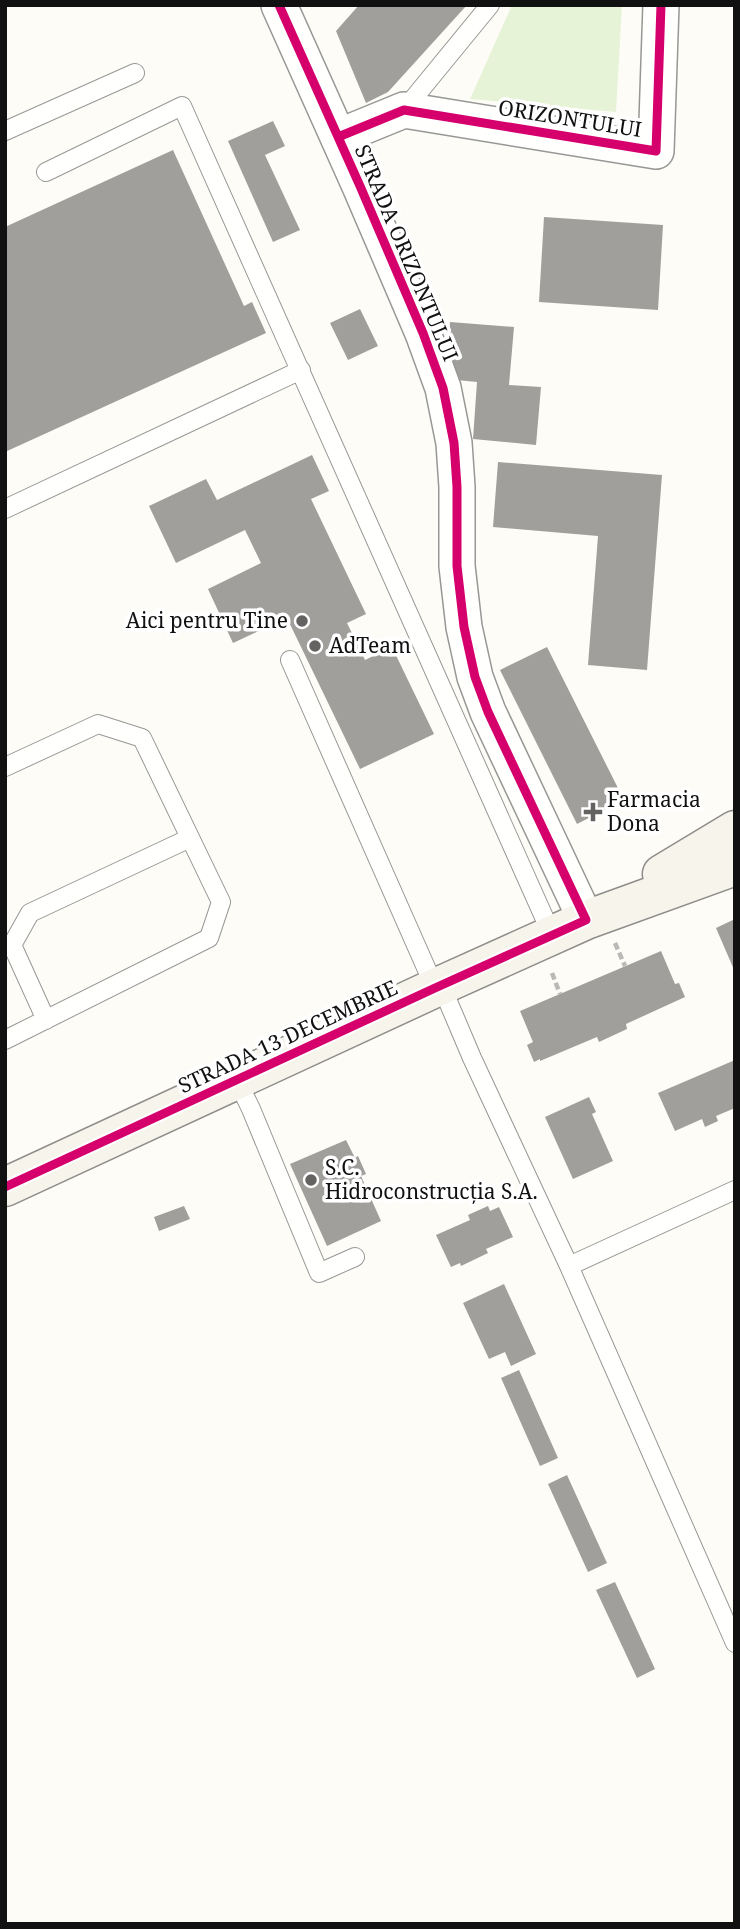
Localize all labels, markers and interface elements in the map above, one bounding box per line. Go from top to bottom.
street label: ORIZONTULUI [496,93,644,143]
street label: STRADA ORIZONTULUI [349,140,465,365]
place label: Aici pentru Tine [126,606,288,634]
marker: Aici pentru Tine [294,613,310,629]
place label: AdTeam [329,631,411,659]
marker: AdTeam [307,638,323,654]
place label: Farmacia Dona [607,785,701,837]
marker: Farmacia Dona [585,804,601,820]
street label: STRADA 13 DECEMBRIE [173,973,402,1099]
place label: S.C. Hidroconstrucția S.A. [325,1153,538,1205]
marker: S.C. Hidroconstrucția S.A. [303,1172,319,1188]

